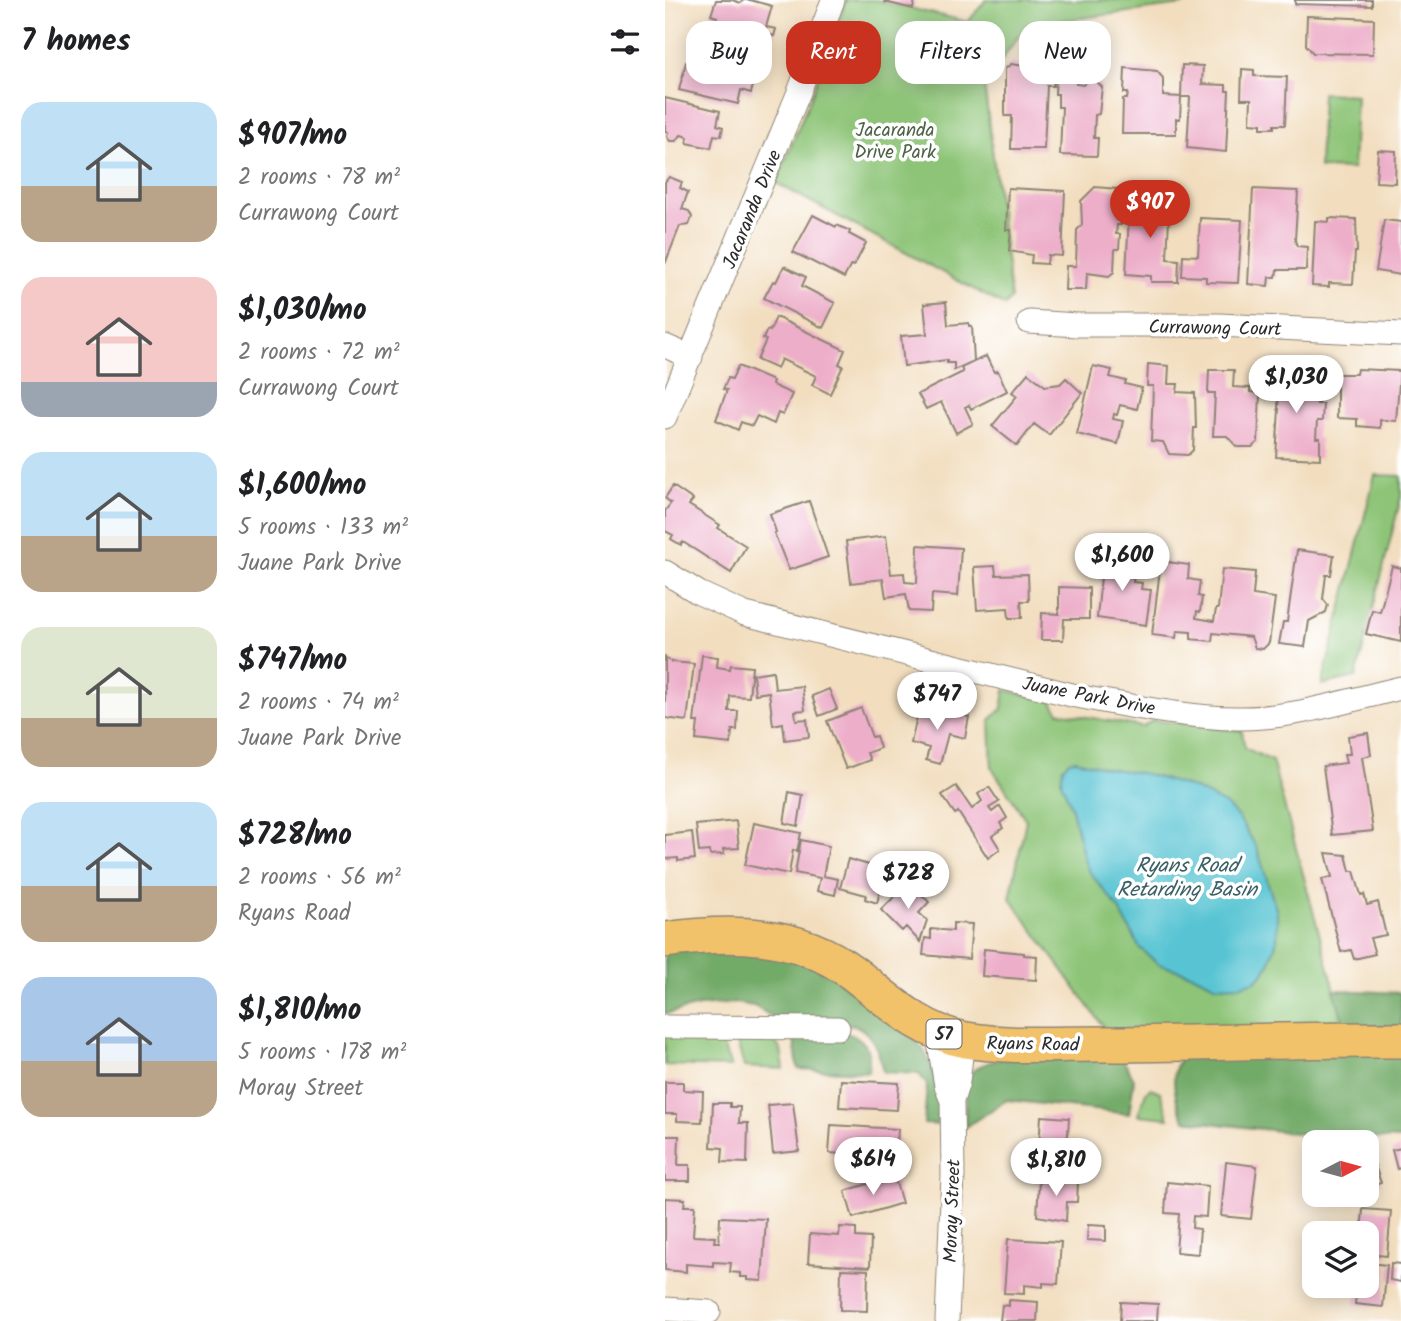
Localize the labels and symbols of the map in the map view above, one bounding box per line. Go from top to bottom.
park label: Jacaranda Drive Park [854,116,936,168]
street label: Jacaranda Drive [715,145,791,274]
pin: $907 [1109,180,1191,240]
street label: Currawong Court [1148,313,1282,345]
pin: $1,030 [1239,356,1353,415]
pin: $1,600 [1065,534,1179,593]
street label: Juane Park Drive [1020,669,1158,725]
pin: $747 [896,672,978,732]
water label: Ryans Road Retarding Basin [1117,850,1259,907]
pin: $728 [867,852,949,911]
road number: 57 [927,1020,961,1049]
street label: Ryans Road [986,1029,1080,1061]
north arrow [1302,1130,1379,1208]
pin: $614 [832,1138,914,1197]
pin: $1,810 [999,1138,1113,1198]
street label: Moray Street [936,1158,970,1263]

